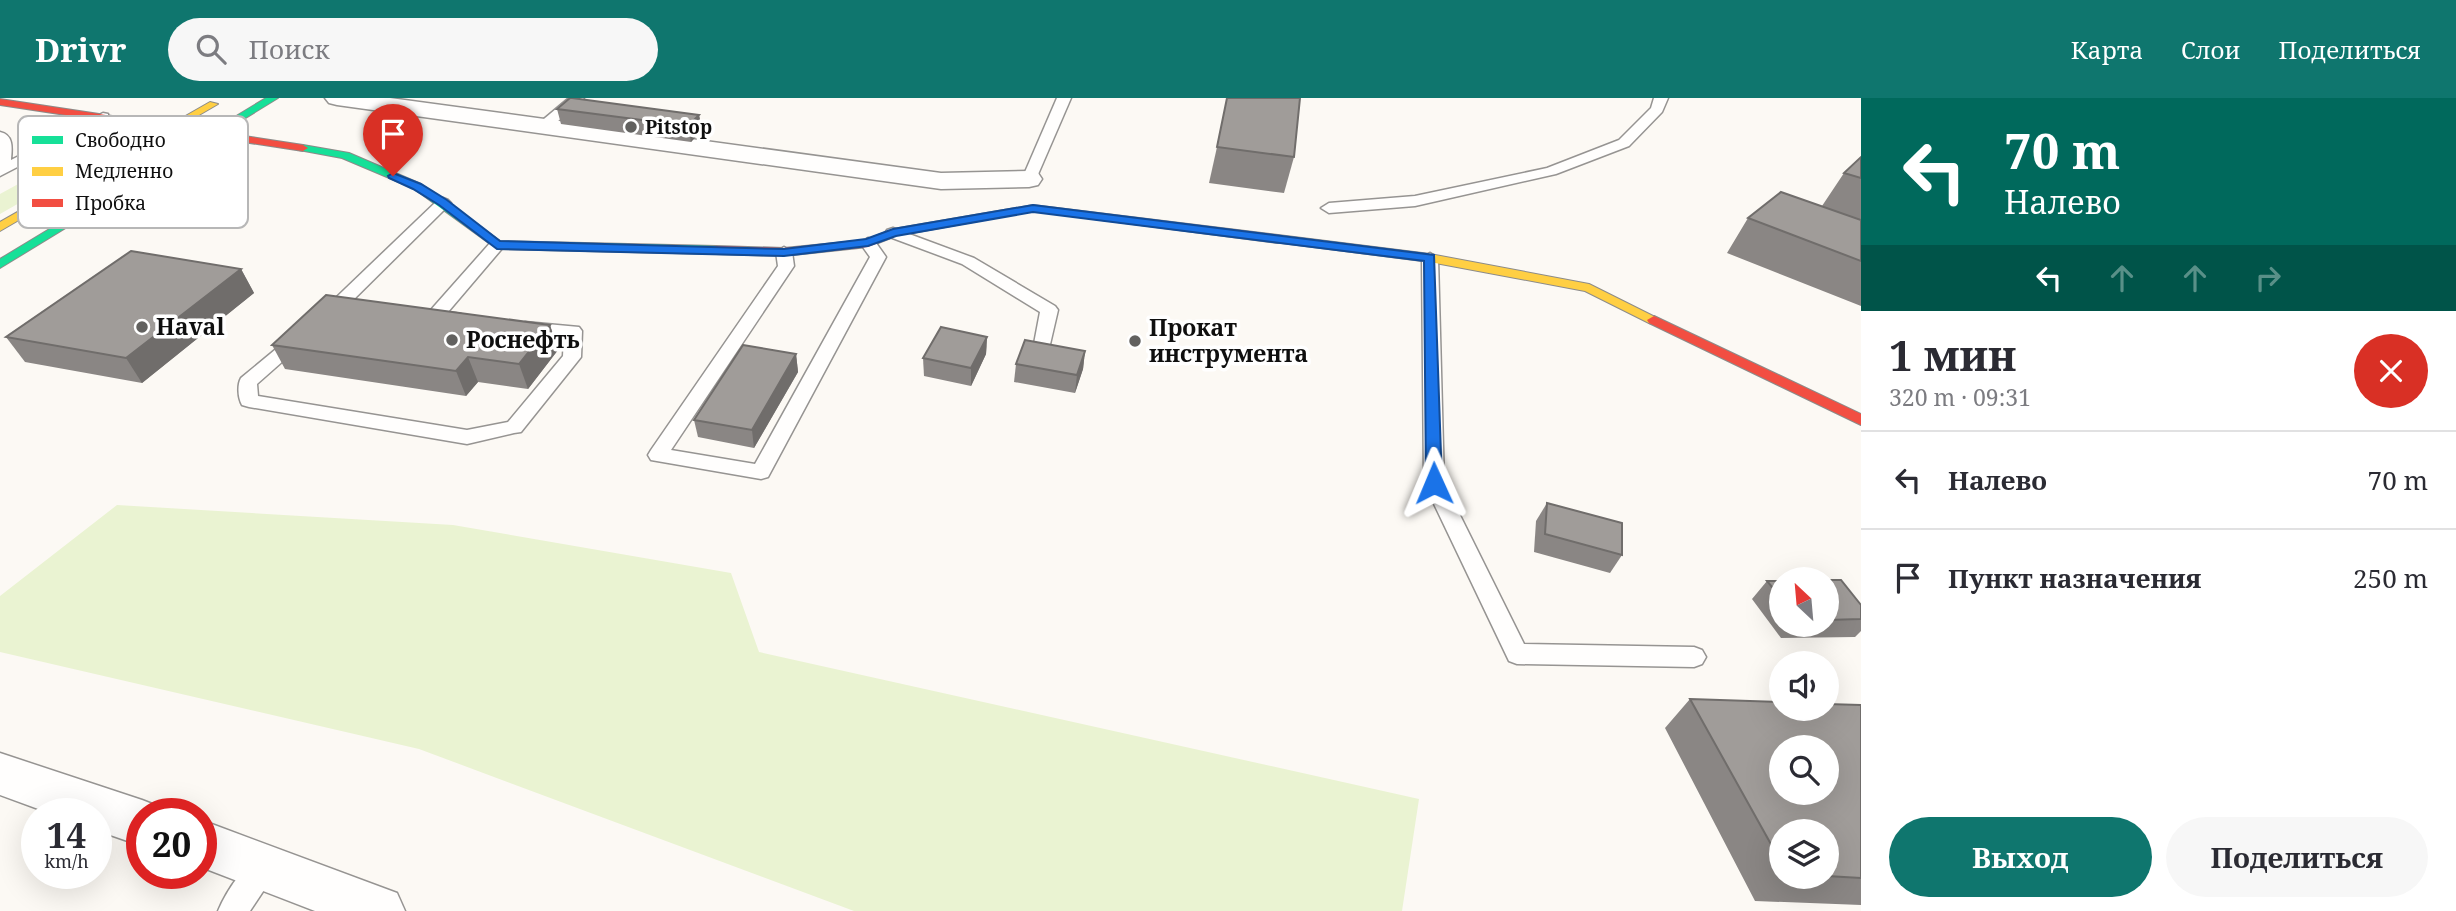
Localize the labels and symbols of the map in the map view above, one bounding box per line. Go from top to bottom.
pin [363,104,423,176]
place label: Pitstop [645,114,712,140]
legend [18,116,248,228]
marker: Pitstop [623,119,639,135]
text: Свободно [75,127,166,153]
text: Медленно [75,158,173,184]
text: Пробка [75,190,146,216]
place label: Haval [156,310,224,342]
place label: Прокат инструмента [1149,311,1308,369]
marker: Haval [134,319,150,335]
place label: Роснефть [466,323,580,355]
marker: Роснефть [444,332,460,348]
marker: Прокат инструмента [1127,333,1143,349]
position arrow [1397,446,1471,520]
north arrow [1769,567,1839,637]
speed limit sign: 20 [126,798,217,889]

